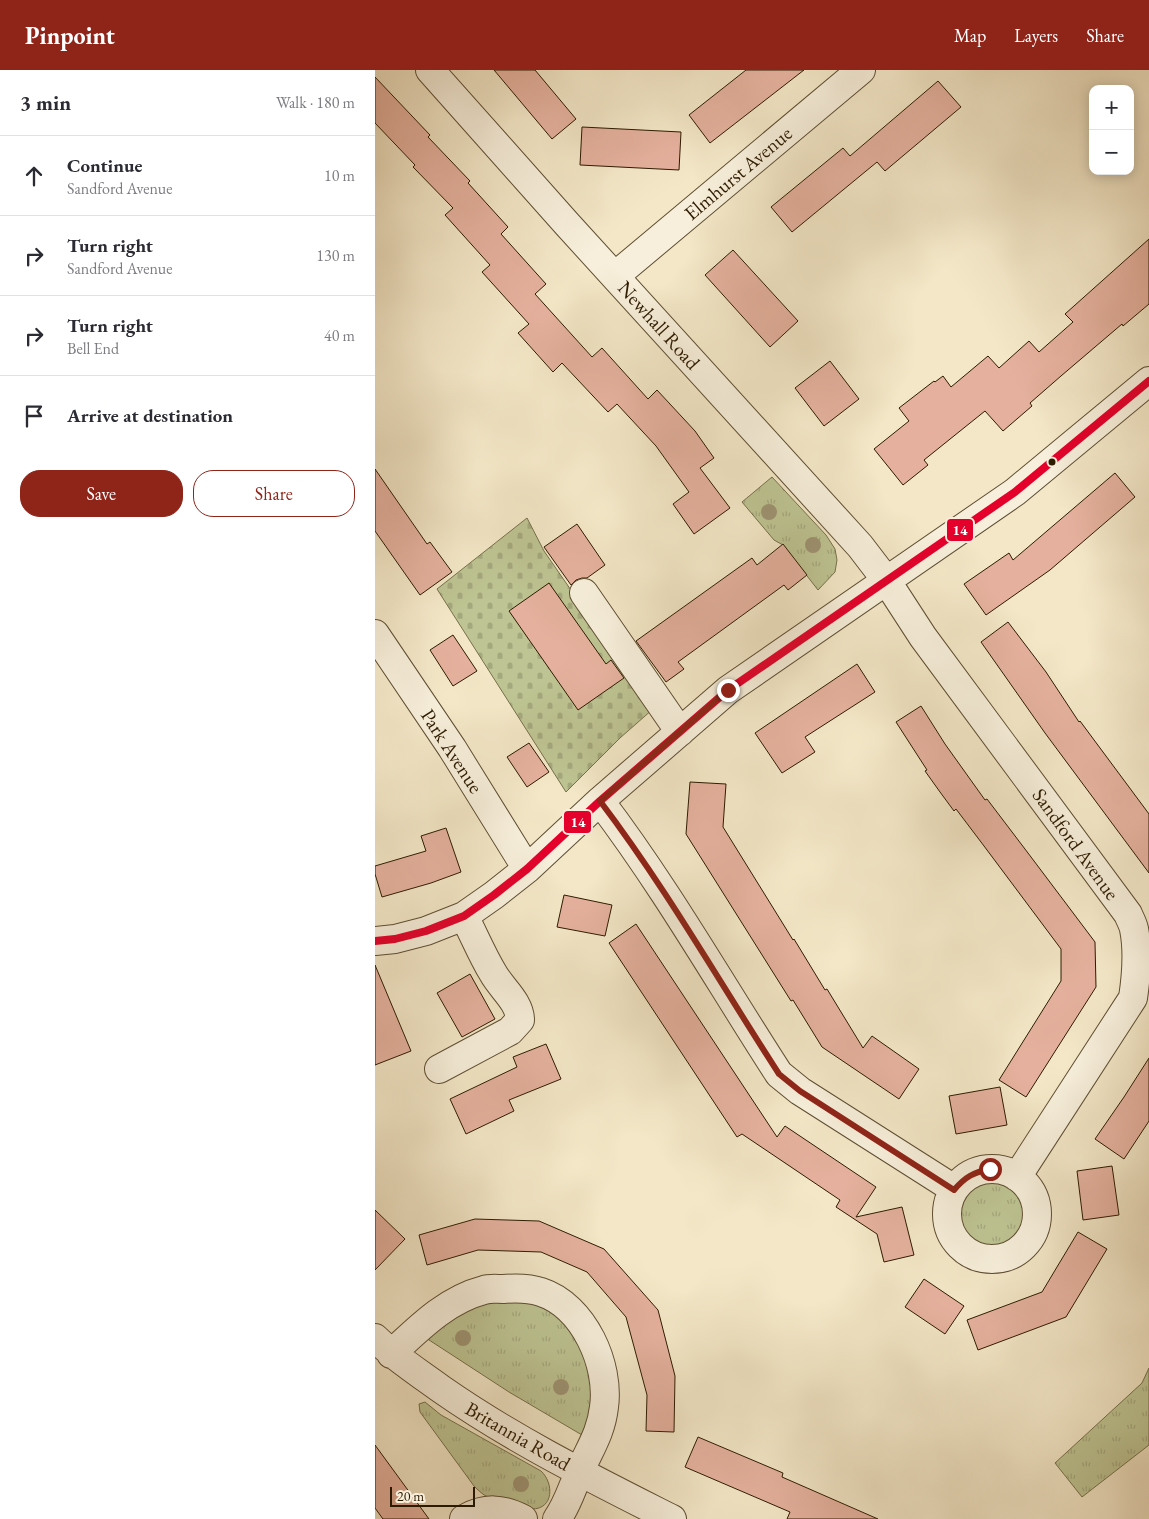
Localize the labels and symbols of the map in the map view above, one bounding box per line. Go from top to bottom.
street label: Elmhurst Avenue [679,120,798,226]
street label: Newhall Road [612,275,706,376]
unlabelled marker [1047,457,1057,467]
line badge: 14 [946,518,974,542]
text: 14 [953,521,968,539]
route end [717,679,740,702]
street label: Park Avenue [415,704,489,798]
street label: Sandford Avenue [1027,783,1125,905]
line badge: 14 [563,810,592,834]
text: 14 [571,813,586,831]
route start [979,1158,1002,1181]
street label: Britannia Road [461,1395,576,1477]
scale bar [390,1484,475,1507]

